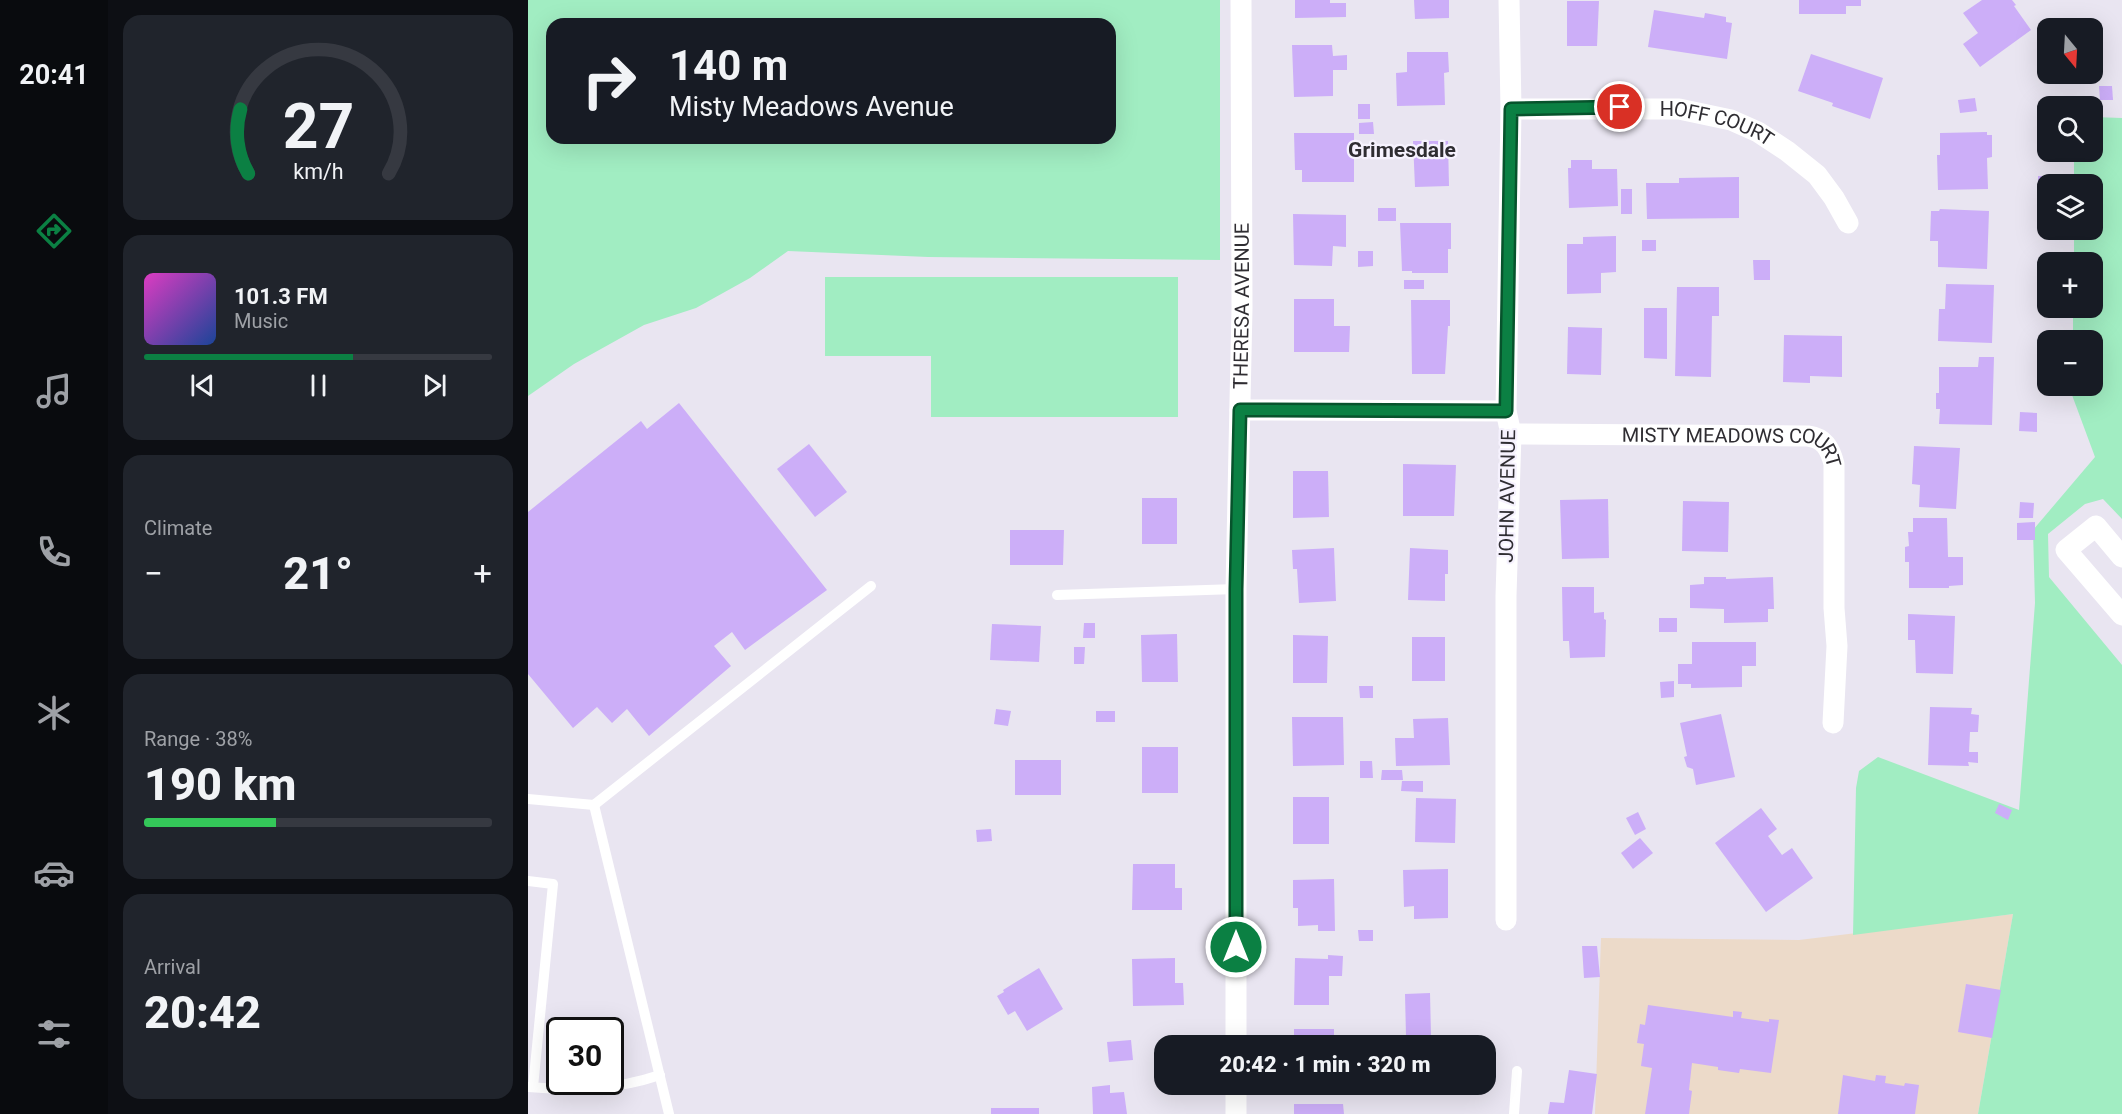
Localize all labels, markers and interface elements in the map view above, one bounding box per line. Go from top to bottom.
north arrow [2037,18,2103,84]
map controls [2037,18,2103,396]
text: 140 m [669,41,788,90]
icon: right [570,42,648,120]
text: 20:41 [19,59,89,91]
pin [1594,81,1645,132]
icon: arrive [1603,90,1636,123]
text: 27 [282,91,354,164]
text: Misty Meadows Avenue [669,91,954,123]
street label: HOFF COURT [1660,96,1778,151]
button: search [2037,96,2103,162]
district label: Grimesdale [1348,138,1456,162]
text: km/h [293,160,343,185]
button: layers [2037,174,2103,240]
icon: directions [33,210,75,252]
street label: THERESA AVENUE [1228,223,1254,389]
button: + [2037,252,2103,318]
text: 101.3 FM [234,284,328,309]
text: Music [234,309,288,333]
button: − [2037,330,2103,396]
icon: previous [186,369,219,402]
icon: pause [302,369,335,402]
icon: next [418,369,451,402]
icon: music [33,370,75,412]
street label: MISTY MEADOWS COURT [1622,423,1846,470]
street label: JOHN AVENUE [1494,429,1520,563]
text: Climate [144,516,212,540]
icon: phone [33,531,75,573]
text: 21° [283,547,353,600]
text: − [144,554,163,593]
text: + [473,554,492,593]
icon: climate [33,692,75,734]
text: Range · 38% [144,727,252,751]
text: 190 km [144,758,296,811]
icon: car [33,852,75,894]
position arrow [1204,915,1268,979]
text: Arrival [144,955,201,979]
text: 20:42 [144,986,261,1039]
icon: filters [33,1013,75,1055]
speed limit sign: 30 [546,1017,624,1095]
text: 20:42 · 1 min · 320 m [1220,1052,1430,1077]

